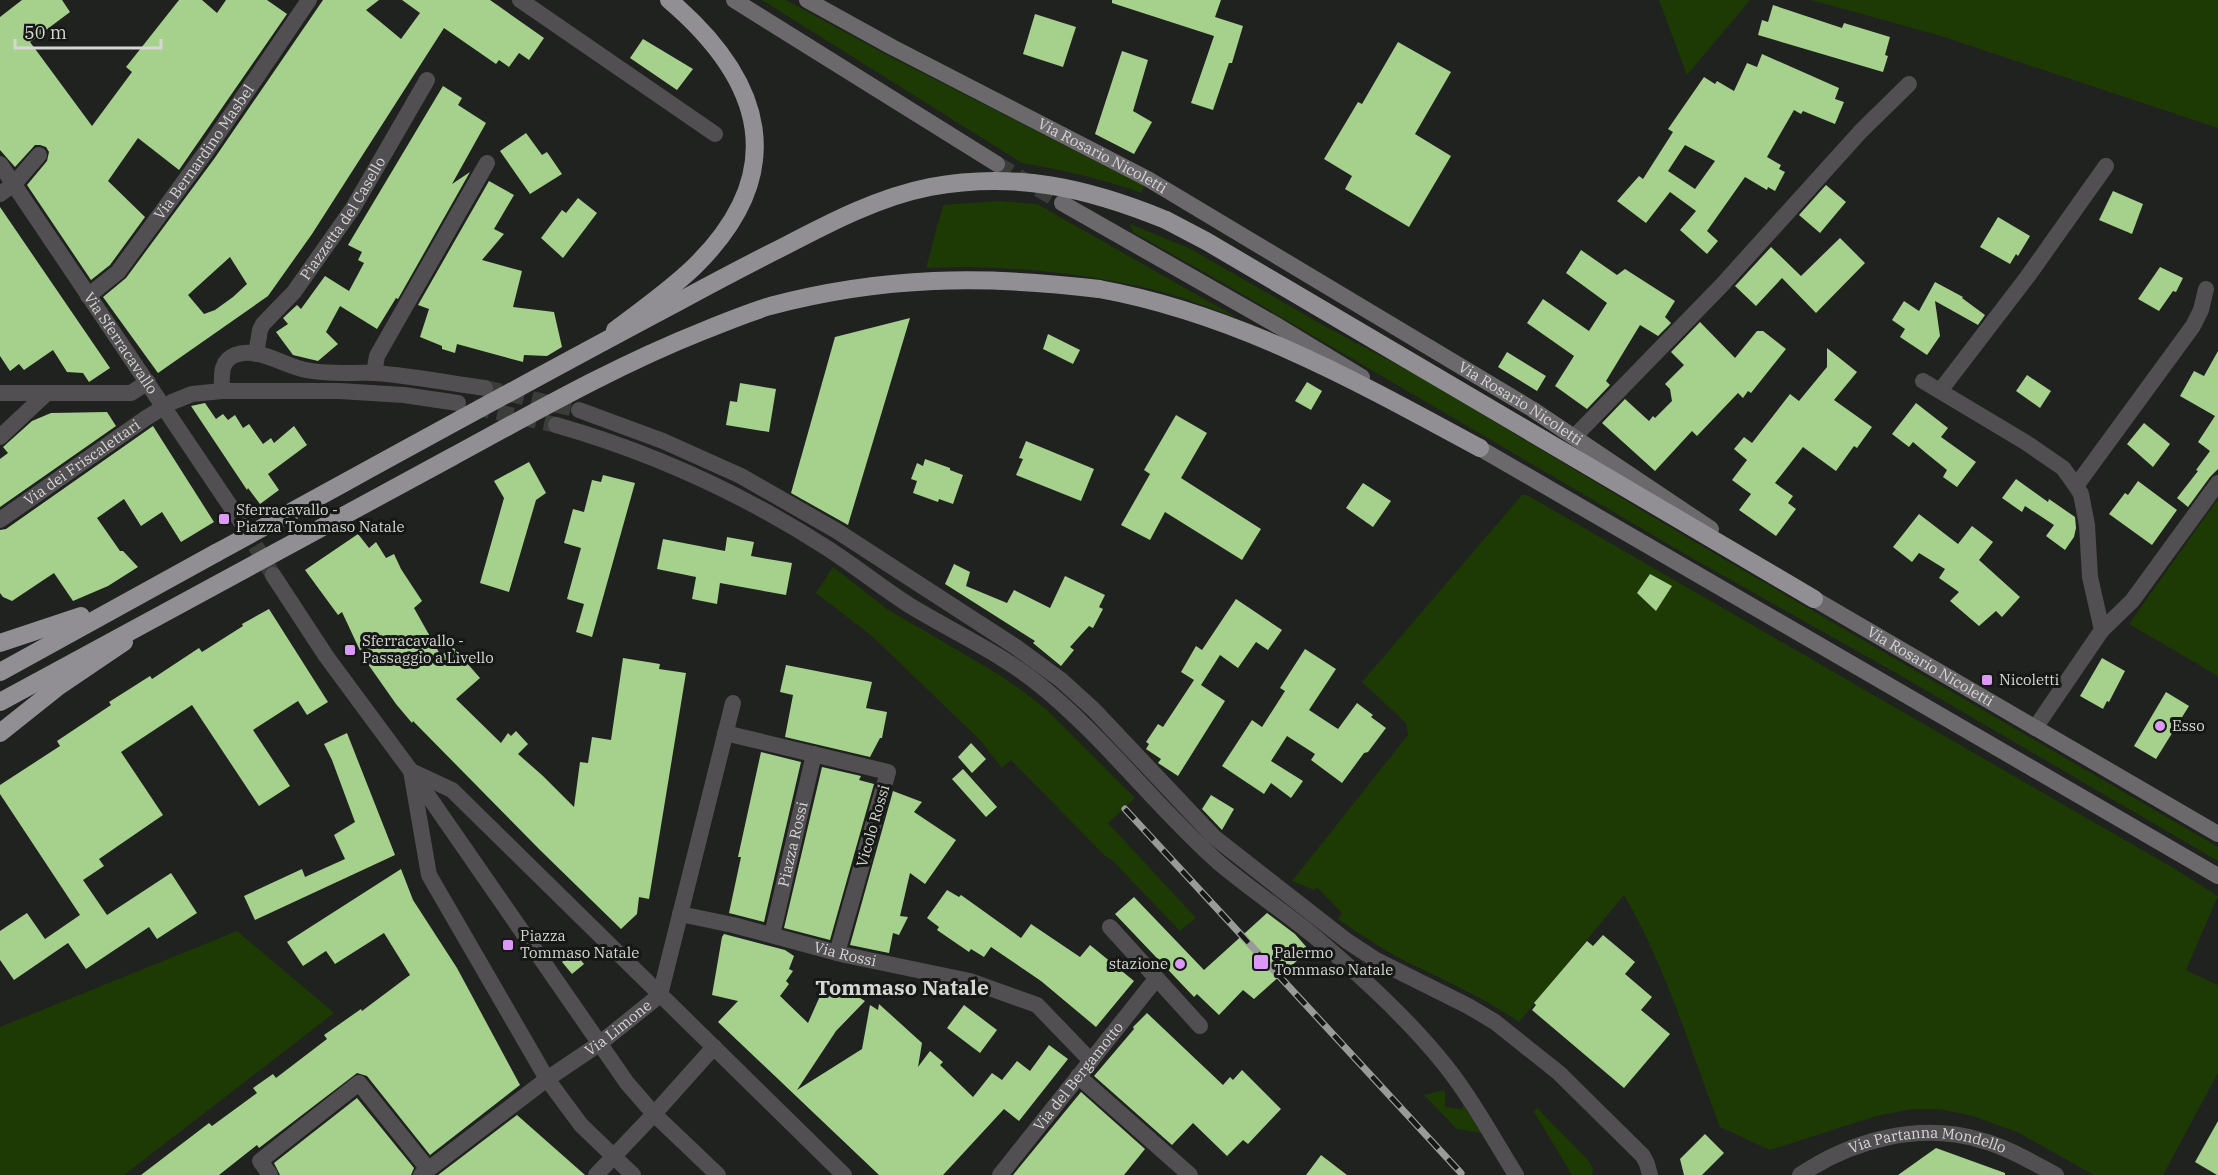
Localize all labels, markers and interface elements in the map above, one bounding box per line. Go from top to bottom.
scale bar [15,12,160,50]
text: 50 m [24,21,67,44]
street label: Via Bernardino Masbel [150,81,258,223]
street label: Via Rosario Nicoletti [1035,114,1171,197]
street label: Piazzetta del Casello [295,153,390,284]
street label: Via Sferracavallo [80,288,162,397]
street label: Via Rosario Nicoletti [1455,357,1587,449]
street label: Via dei Friscalettari [20,415,144,510]
place label: Sferracavallo - Piazza Tommaso Natale [236,500,404,536]
marker: Sferracavallo - Piazza Tommaso Natale [217,512,231,526]
street label: Via Rosario Nicoletti [1864,622,1997,710]
place label: Sferracavallo - Passaggio a Livello [362,631,494,667]
marker: Sferracavallo - Passaggio a Livello [343,643,357,657]
place label: Nicoletti [1999,670,2059,689]
marker: Nicoletti [1980,673,1994,687]
place label: Esso [2172,716,2205,735]
marker: Esso [2153,719,2167,733]
street label: Vicolo Rossi [852,782,893,869]
street label: Piazza Rossi [773,800,812,889]
place label: Piazza Tommaso Natale [520,926,639,962]
street label: Via Rossi [812,937,878,970]
marker: Piazza Tommaso Natale [501,938,515,952]
place label: Palermo Tommaso Natale [1274,943,1393,979]
marker: Palermo Tommaso Natale [1252,953,1270,971]
place label: stazione [1109,954,1168,973]
marker: stazione [1173,957,1187,971]
district label: Tommaso Natale [815,973,989,1001]
street label: Via Limone [581,996,655,1060]
street label: Via del Bergamotto [1029,1018,1127,1134]
text: Via Partanna Mondello [1846,1123,2009,1157]
street label: Via Partanna Mondello [1848,1142,2008,1162]

